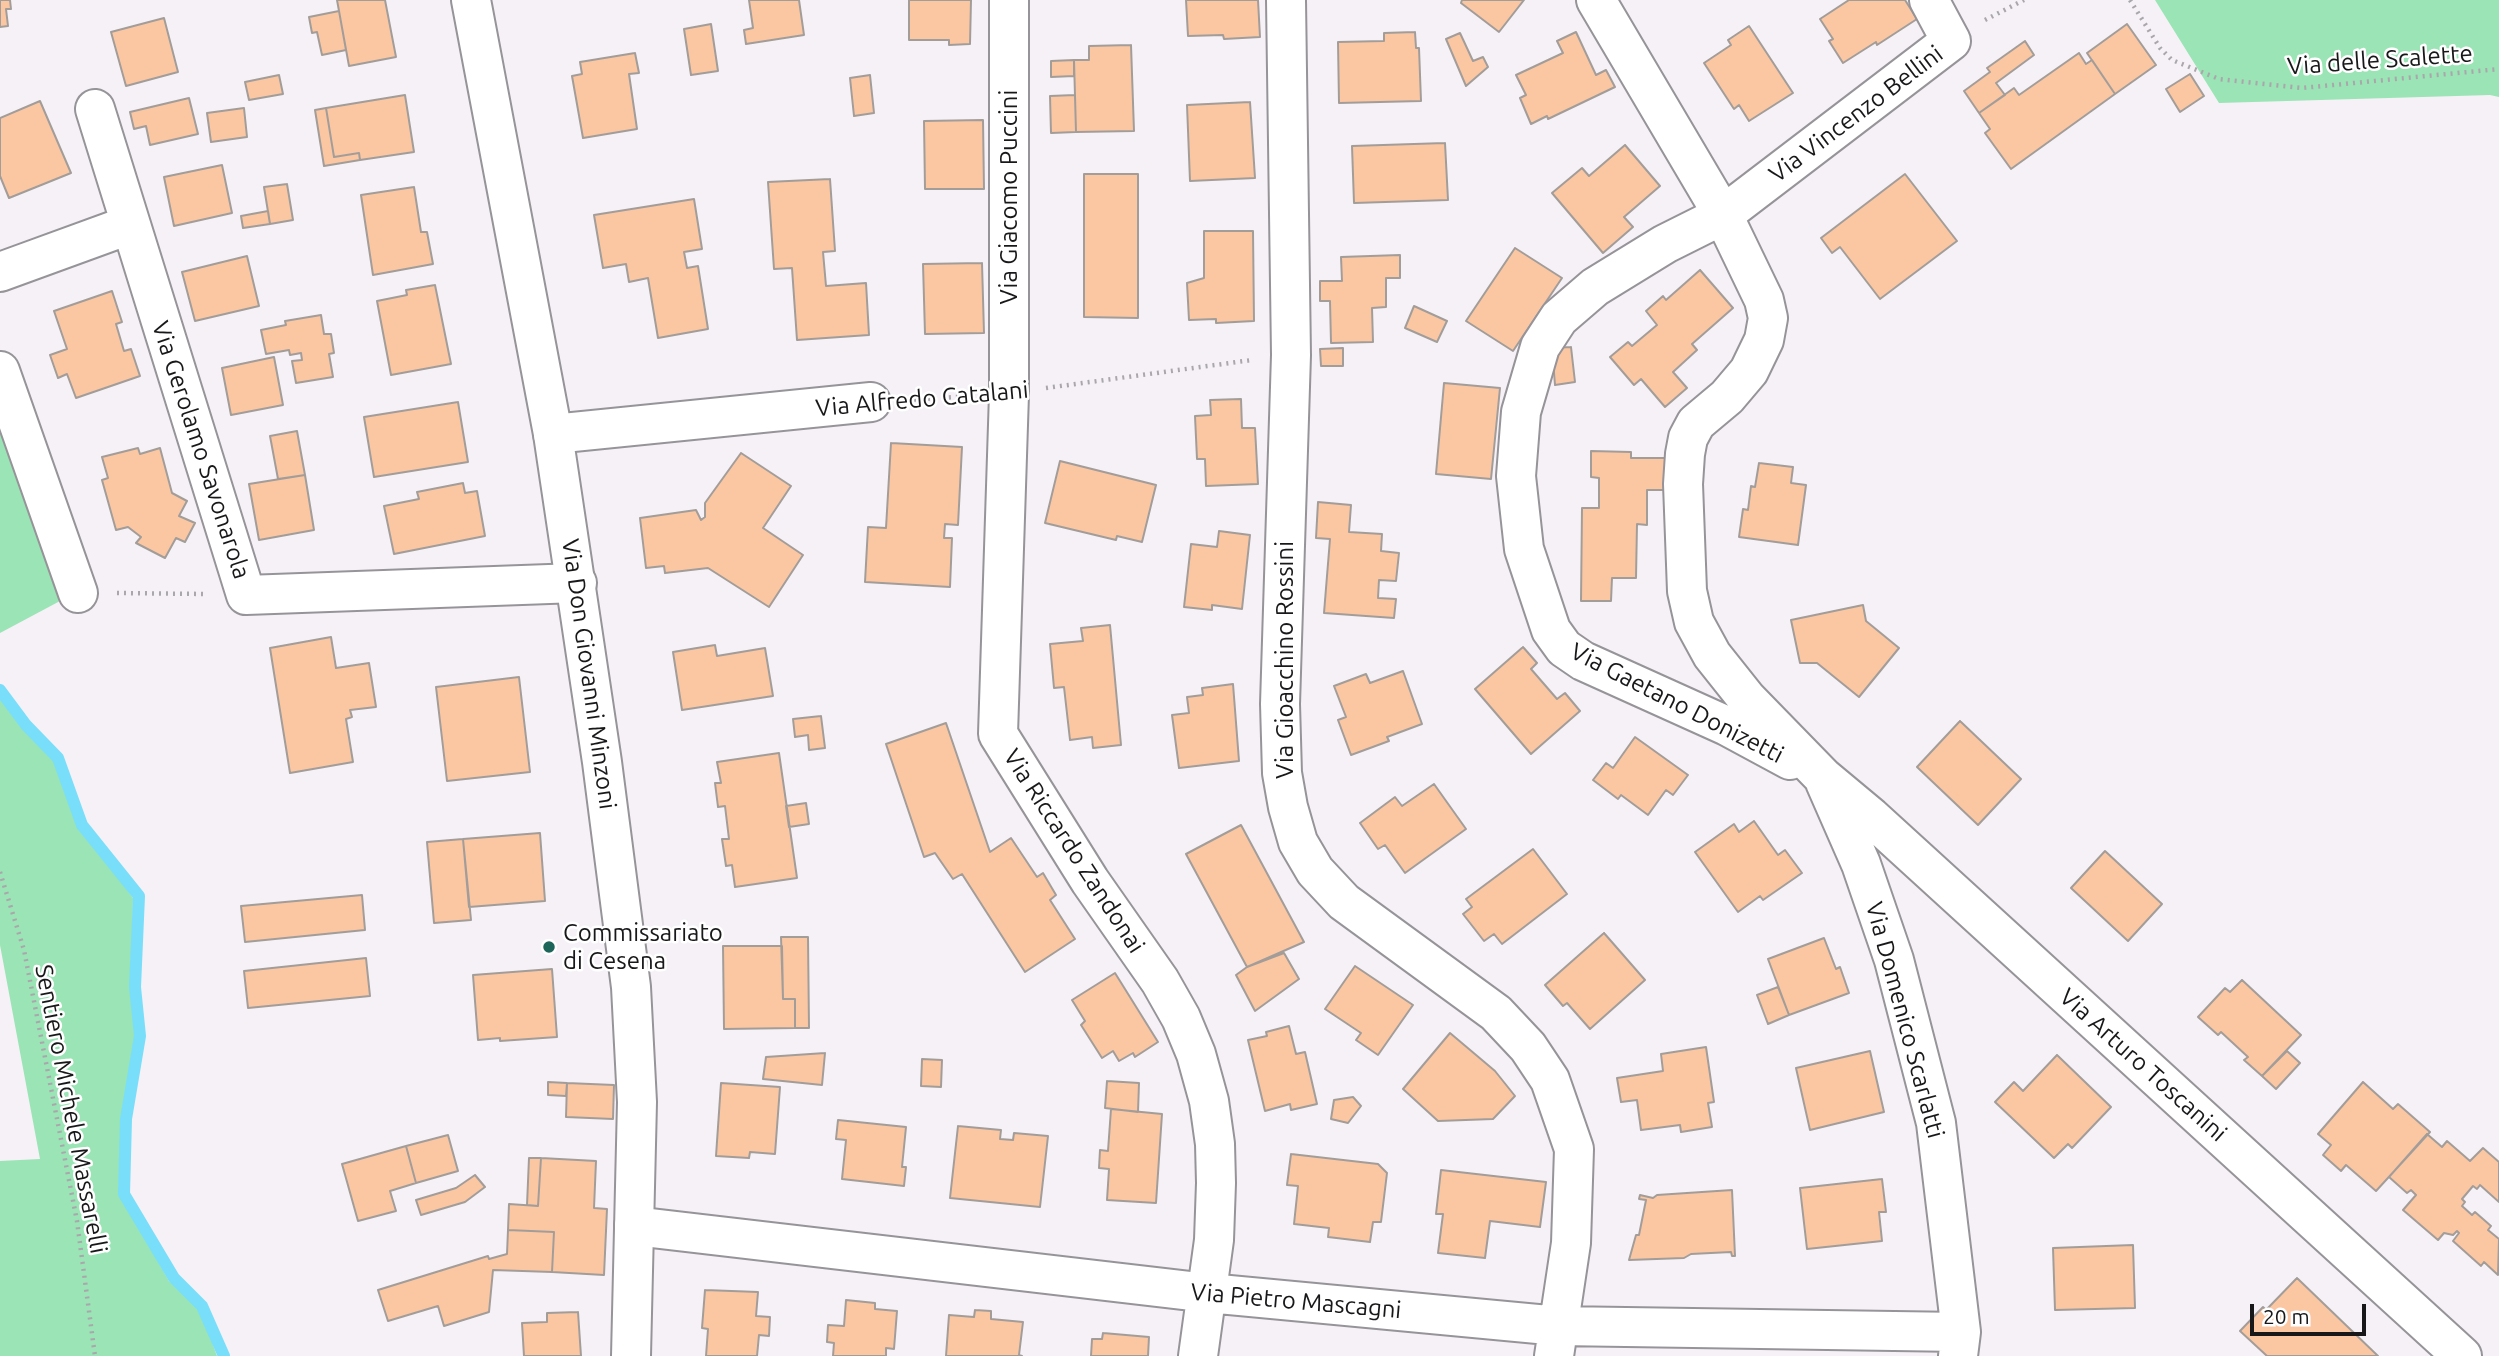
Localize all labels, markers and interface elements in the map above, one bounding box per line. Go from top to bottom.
street label: Via Vincenzo Bellini [1763,39,1949,189]
street label: Via delle Scalette [2286,39,2474,81]
street label: Via Giacomo Puccini [995,90,1023,304]
street label: Via Gerolamo Savonarola [146,317,256,583]
street label: Via Alfredo Catalani [814,375,1030,423]
street label: Via Don Giovanni Minzoni [556,537,622,811]
street label: Via Gioacchino Rossini [1271,541,1299,779]
street label: Via Gaetano Donizetti [1566,637,1788,769]
street label: Via Riccardo Zandonai [997,744,1151,958]
street label: Via Domenico Scarlatti [1860,899,1950,1141]
place label: Commissariato di Cesena [563,919,723,975]
marker: Commissariato di Cesena [541,939,557,955]
street label: Sentiero Michele Massarelli [29,962,113,1256]
street label: Via Arturo Toscanini [2053,982,2233,1148]
street label: Via Pietro Mascagni [1189,1277,1403,1325]
scale bar [2254,1290,2370,1334]
text: 20 m [2263,1304,2310,1328]

